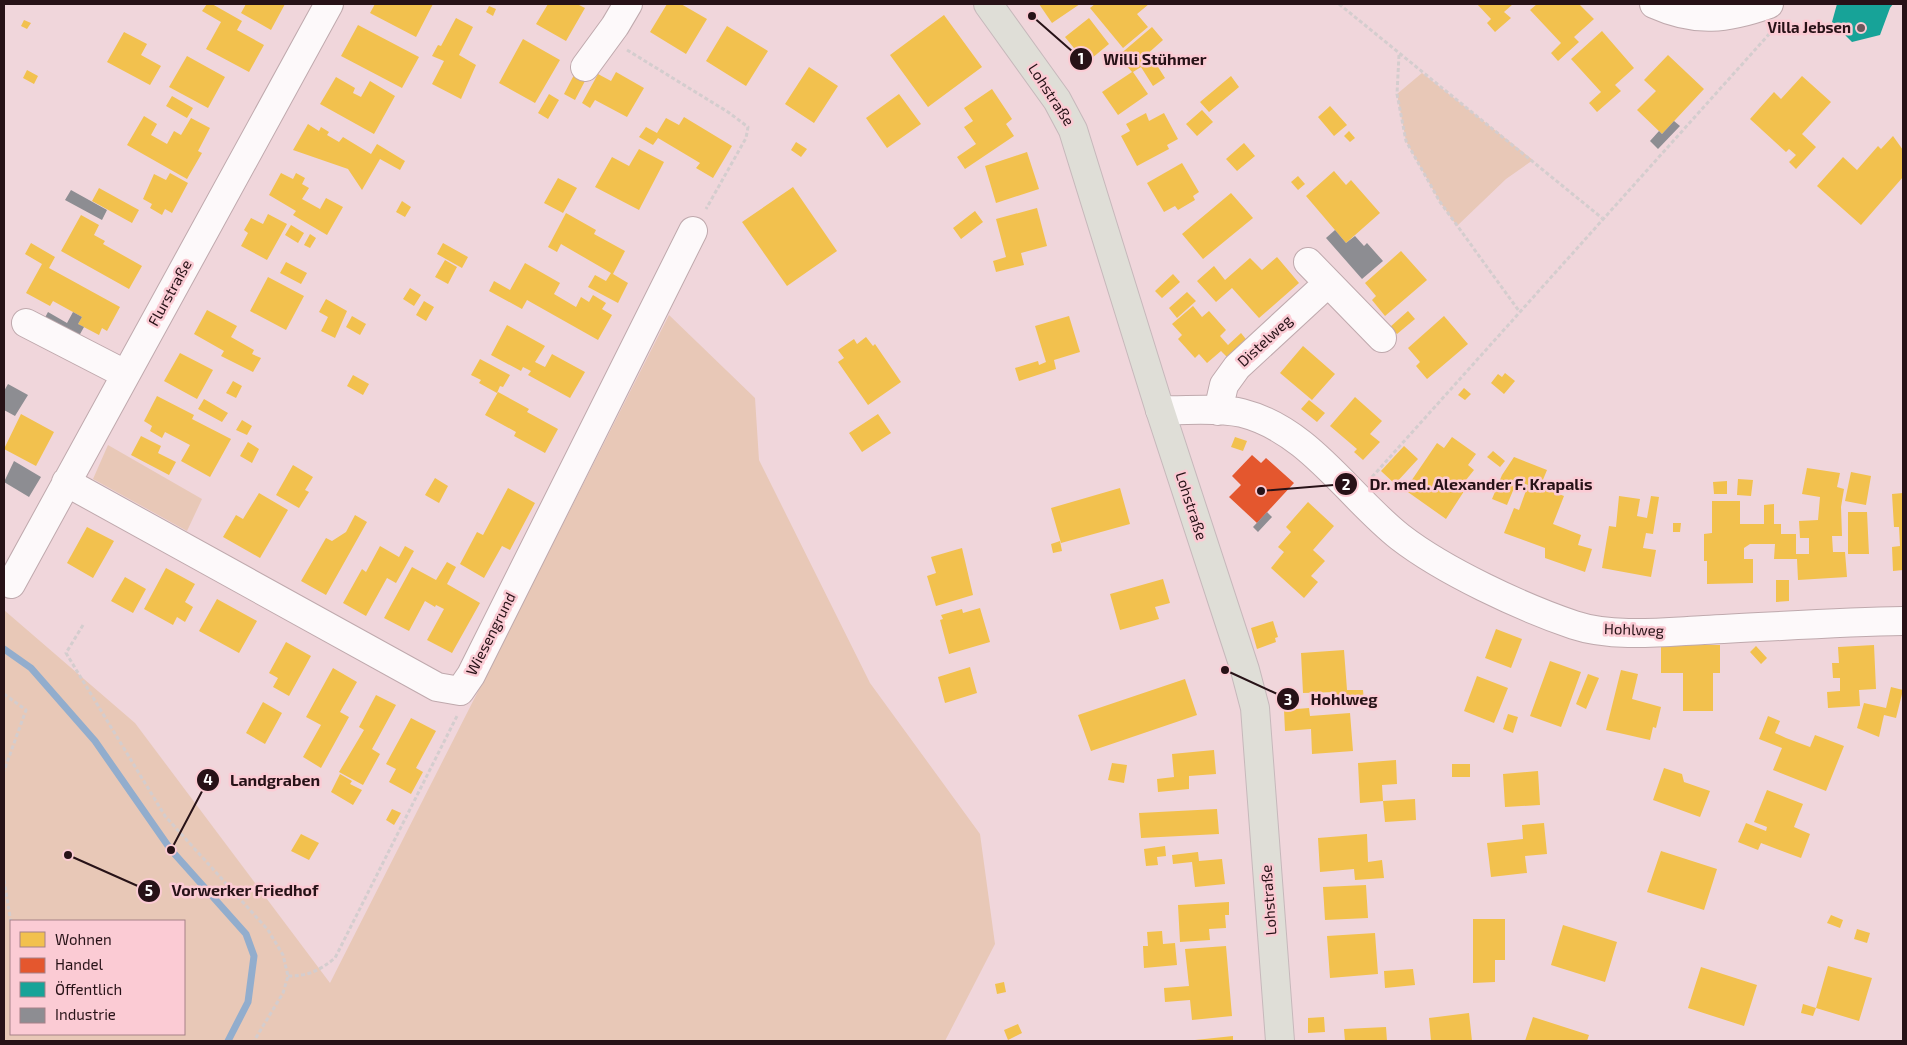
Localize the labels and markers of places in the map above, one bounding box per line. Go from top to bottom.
place label: Villa Jebsen [1768,18,1851,36]
marker: Villa Jebsen [1855,22,1867,34]
callout: Willi Stühmer [1069,44,1217,75]
callout: Dr. med. Alexander F. Krapalis [1334,469,1603,500]
callout: Hohlweg [1276,684,1388,715]
callout: Landgraben [195,765,330,796]
callout: Vorwerker Friedhof [137,875,329,906]

